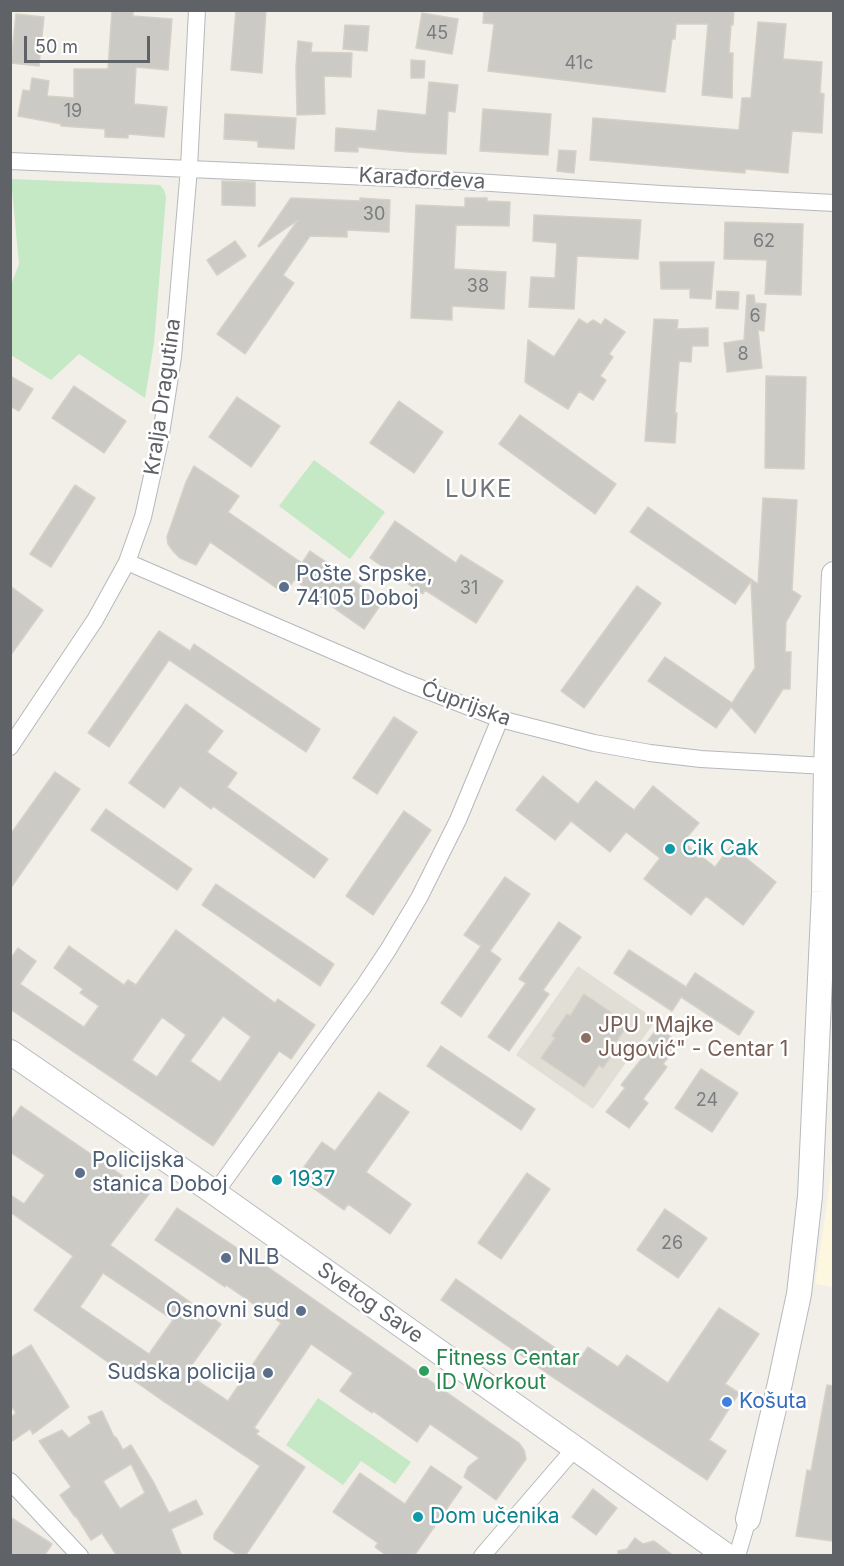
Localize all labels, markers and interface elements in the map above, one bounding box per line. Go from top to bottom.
house number: 45 [426,23,448,45]
scale bar [27,24,153,62]
text: 50 m [35,36,78,57]
house number: 41c [565,53,593,75]
house number: 19 [64,101,82,123]
street label: Karađorđeva [358,163,486,195]
house number: 30 [363,204,385,226]
house number: 62 [753,231,775,253]
house number: 38 [467,276,489,298]
house number: 6 [749,306,761,328]
street label: Kralja Dragutina [140,317,186,477]
house number: 8 [737,344,749,366]
district label: LUKE [445,476,513,504]
place label: Pošte Srpske, 74105 Doboj [296,562,433,612]
house number: 31 [460,578,478,600]
marker: Pošte Srpske, 74105 Doboj [277,580,291,594]
street label: Ćuprijska [418,676,514,732]
place label: Cik Cak [682,836,759,862]
marker: Cik Cak [663,842,677,856]
place label: JPU "Majke Jugović" - Centar 1 [598,1013,788,1063]
marker: JPU "Majke Jugović" - Centar 1 [579,1031,593,1045]
house number: 24 [696,1090,718,1112]
place label: Policijska stanica Doboj [92,1148,228,1198]
marker: Policijska stanica Doboj [73,1166,87,1180]
place label: 1937 [289,1167,335,1193]
marker: 1937 [270,1173,284,1187]
house number: 26 [661,1233,683,1255]
place label: NLB [238,1245,279,1271]
marker: NLB [219,1251,233,1265]
street label: Svetog Save [312,1257,428,1349]
place label: Osnovni sud [166,1298,289,1324]
marker: Osnovni sud [294,1304,308,1318]
place label: Fitness Centar ID Workout [436,1346,580,1396]
place label: Sudska policija [107,1360,256,1386]
marker: Fitness Centar ID Workout [417,1364,431,1378]
marker: Sudska policija [261,1366,275,1380]
place label: Košuta [739,1389,807,1415]
marker: Košuta [720,1395,734,1409]
place label: Dom učenika [430,1504,560,1530]
marker: Dom učenika [411,1510,425,1524]

